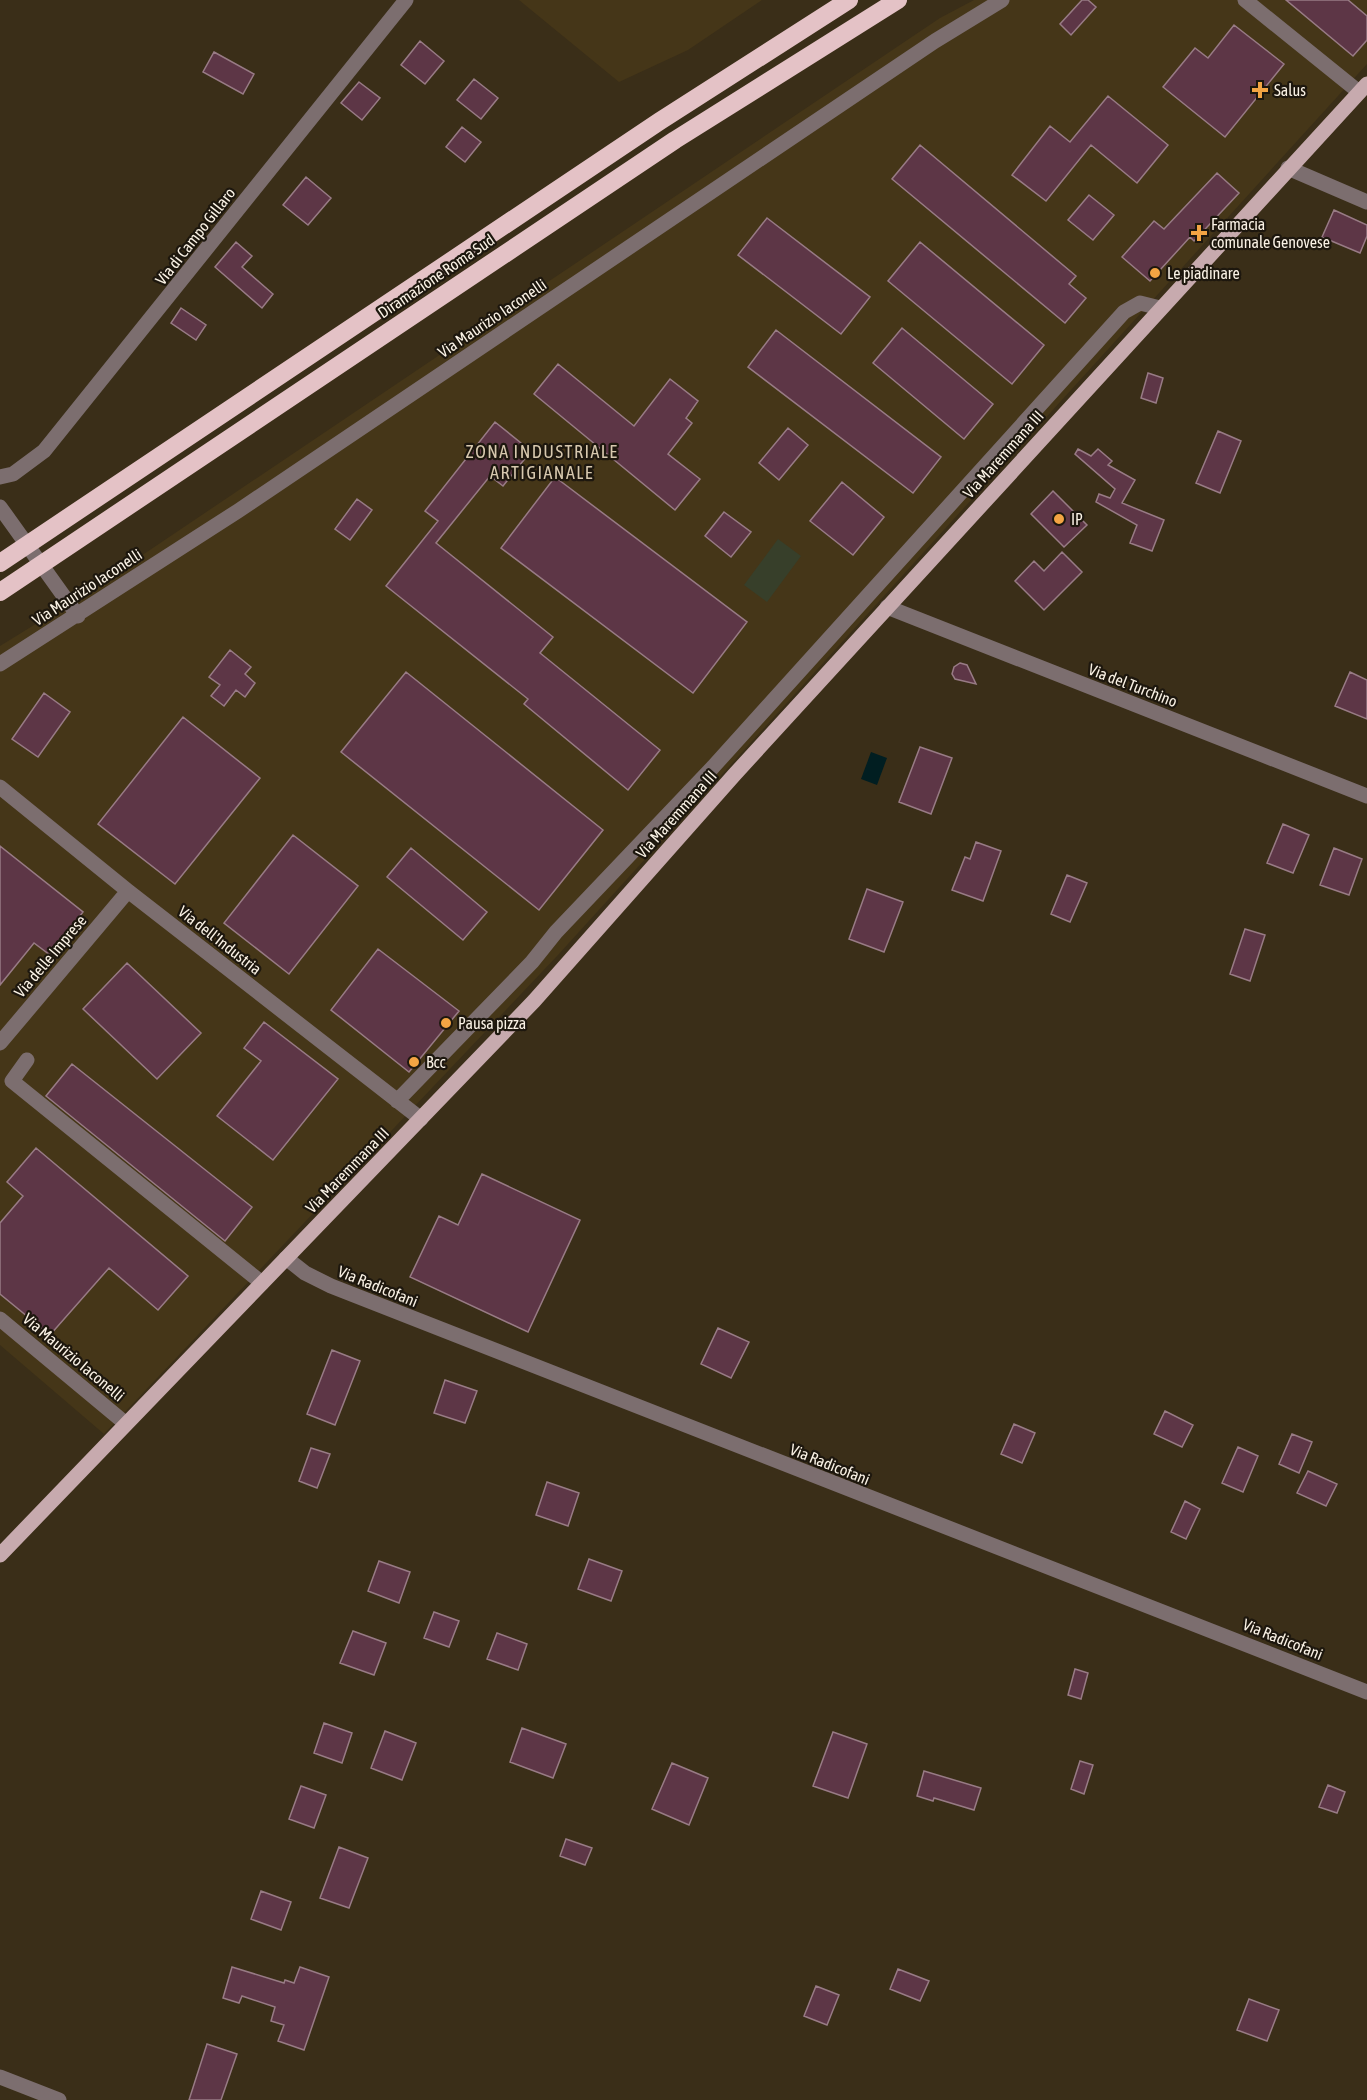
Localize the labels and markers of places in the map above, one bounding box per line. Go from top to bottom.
marker: Salus [1251,81,1269,99]
place label: Salus [1274,81,1306,99]
place label: Farmacia comunale Genovese [1211,215,1330,251]
marker: Farmacia comunale Genovese [1192,226,1206,240]
place label: Le piadinare [1167,264,1240,283]
marker: Le piadinare [1148,266,1162,280]
place label: IP [1071,510,1083,528]
marker: IP [1052,512,1066,526]
place label: Pausa pizza [458,1014,526,1033]
marker: Pausa pizza [439,1016,453,1030]
place label: Bcc [426,1053,446,1071]
marker: Bcc [407,1055,421,1069]

